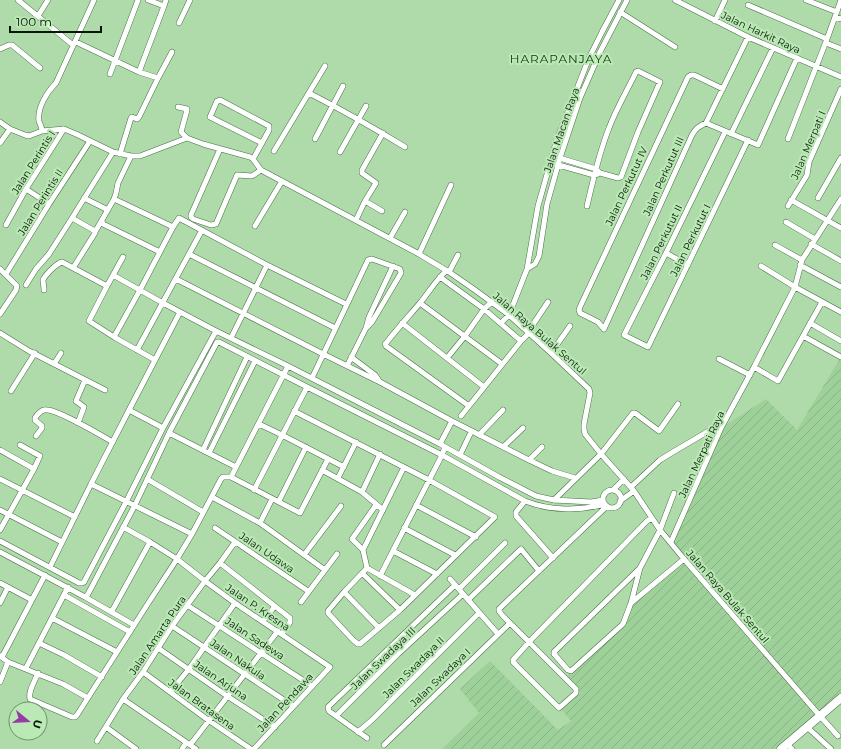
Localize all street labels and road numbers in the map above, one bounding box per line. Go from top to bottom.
street label: Jalan Harkit Raya [718,8,803,57]
street label: Jalan Macan Raya [540,86,582,175]
street label: Jalan Merpati I [788,109,829,182]
street label: Jalan Perintis I [8,128,58,197]
street label: Jalan Perkutut III [640,135,687,219]
street label: Jalan Perkutut IV [602,145,650,229]
street label: Jalan Perintis II [14,167,66,239]
street label: Jalan Perkutut I [667,202,714,279]
street label: Jalan Perkutut II [637,203,685,283]
street label: Jalan Raya Bulak Sentul [490,289,589,377]
street label: Jalan Merpati Raya [675,409,727,501]
street label: Jalan Udawa [236,529,297,576]
street label: Jalan Raya Bulak Sentul [683,546,772,646]
street label: Jalan P. Kresna [222,581,292,634]
street label: Jalan Amarta Pura [126,593,189,678]
street label: Jalan Sadewa [222,614,287,662]
street label: Jalan Swadaya III [348,624,418,692]
street label: Jalan Nakula [207,636,268,683]
street label: Jalan Swadaya II [407,645,473,710]
street label: Jalan Swadaya I [408,645,472,709]
street label: Jalan Arjuna [190,657,250,703]
street label: Jalan Pendawa [254,670,316,735]
street label: Jalan Bratasena [165,675,238,733]

